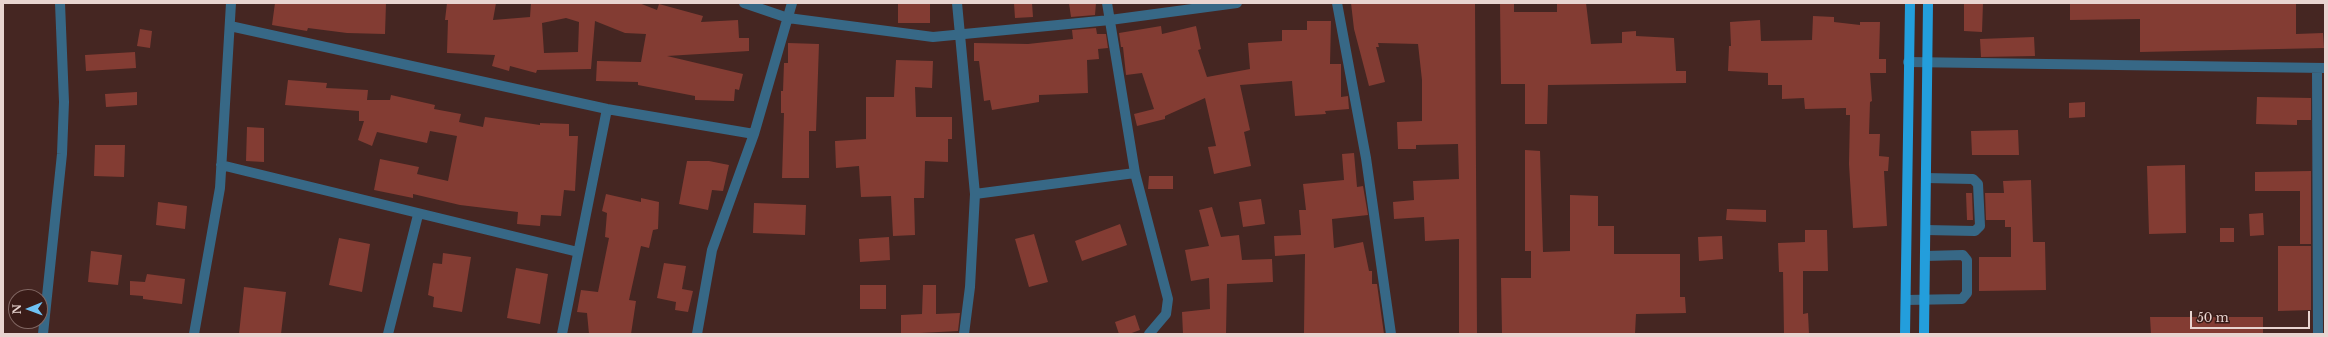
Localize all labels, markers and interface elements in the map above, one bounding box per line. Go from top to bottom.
north arrow [8,289,48,329]
scale bar [2192,303,2312,329]
text: N [10,304,24,314]
text: 50 m [2197,310,2229,325]

